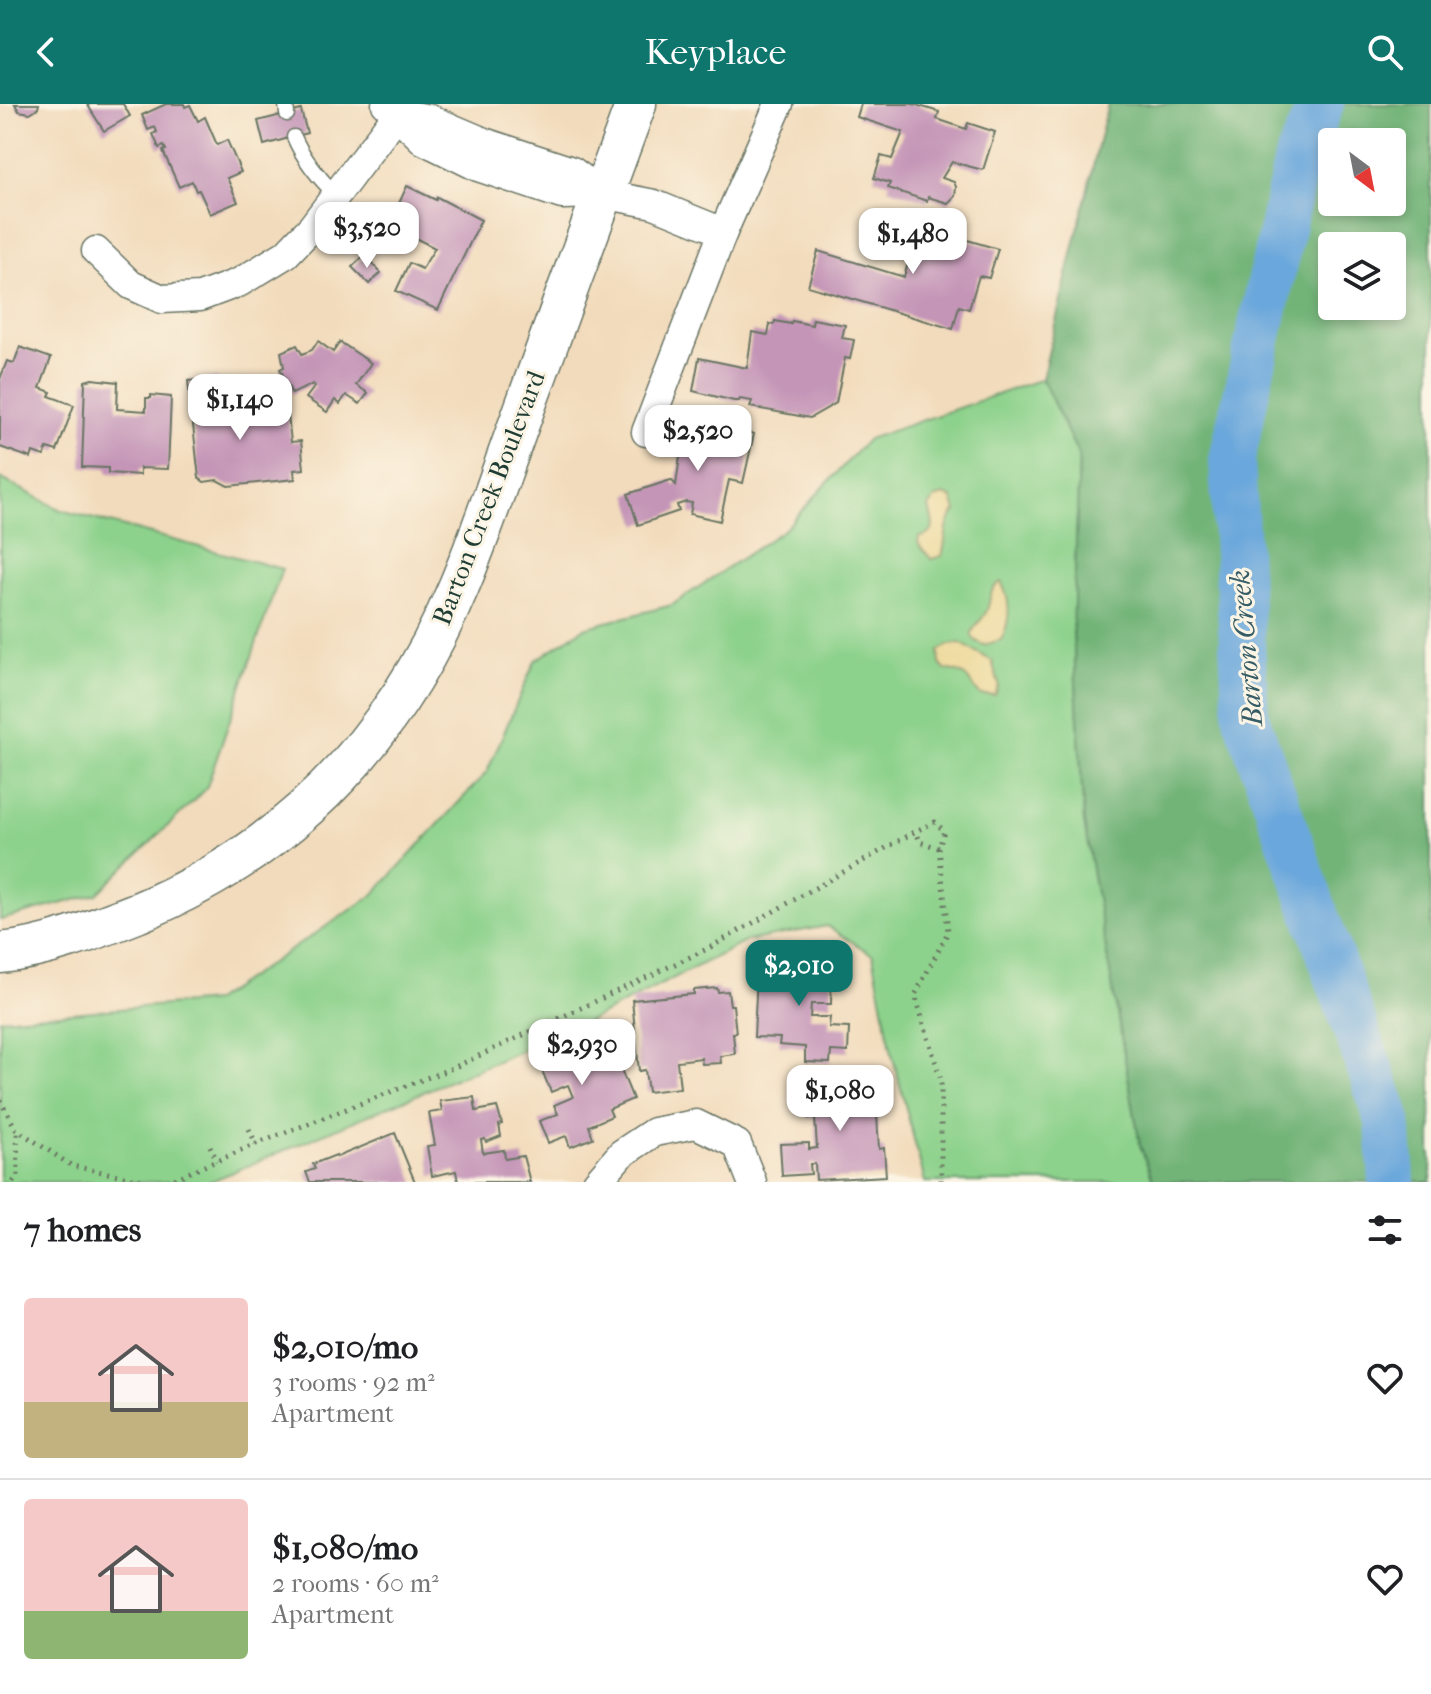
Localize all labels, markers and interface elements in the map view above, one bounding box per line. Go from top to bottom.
icon: back [24,30,68,74]
icon: search [1363,30,1407,74]
text: Keyplace [645,31,786,73]
north arrow [1318,128,1406,216]
map controls [1318,128,1406,320]
pin: $3,520 [302,202,432,270]
pin: $1,480 [848,208,978,276]
text: $3,520 [333,212,401,243]
text: $1,480 [877,218,949,249]
button: layers [1318,232,1406,320]
street label: Barton Creek Boulevard [426,366,552,630]
pin: $1,140 [175,374,305,442]
text: $1,140 [206,384,274,415]
pin: $2,520 [633,405,763,473]
text: $2,520 [663,415,733,446]
water label: Barton Creek [1223,568,1269,730]
pin: $2,010 [734,940,864,1008]
text: $2,010 [764,950,834,981]
pin: $2,930 [517,1019,647,1087]
text: $2,930 [546,1029,618,1060]
pin: $1,080 [775,1065,905,1133]
text: $1,080 [805,1075,875,1106]
icon: filters [1363,1208,1407,1252]
text: 7 homes [24,1210,141,1250]
text: $2,010/mo [272,1327,418,1367]
icon: home [88,1330,184,1426]
icon: heart [1363,1356,1407,1400]
text: 3 rooms · 92 m² [272,1367,435,1398]
text: Apartment [272,1398,394,1429]
text: $1,080/mo [272,1528,418,1568]
icon: home [88,1531,184,1627]
icon: heart [1363,1557,1407,1601]
text: 2 rooms · 60 m² [272,1568,439,1599]
text: Apartment [272,1599,394,1630]

